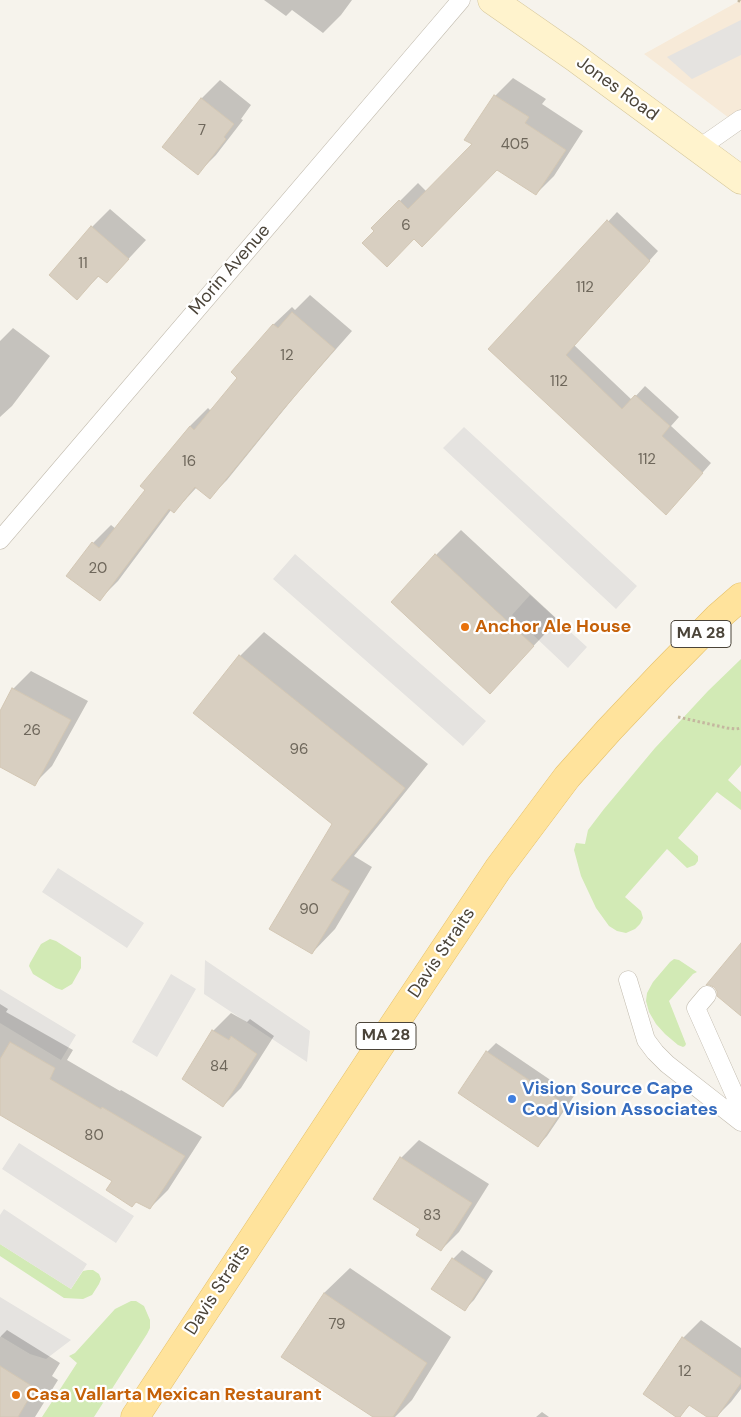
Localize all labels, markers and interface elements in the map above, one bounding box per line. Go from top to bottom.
street label: Jones Road [572,52,662,126]
house number: 7 [198,122,206,140]
house number: 405 [501,136,529,154]
house number: 6 [401,217,411,235]
street label: Morin Avenue [185,220,275,320]
house number: 11 [78,255,88,273]
house number: 112 [576,279,594,297]
house number: 12 [280,347,294,365]
house number: 112 [550,373,568,391]
house number: 112 [638,451,656,469]
house number: 16 [182,453,196,471]
house number: 20 [89,560,107,578]
place label: Anchor Ale House [475,616,631,638]
road number: MA 28 [671,620,731,648]
marker: Anchor Ale House [459,621,471,633]
house number: 26 [23,722,41,740]
house number: 96 [290,741,308,759]
house number: 90 [299,901,319,919]
street label: Davis Straits [404,904,480,1002]
road number: MA 28 [356,1022,416,1050]
house number: 84 [210,1058,228,1076]
place label: Vision Source Cape Cod Vision Associates [522,1078,718,1120]
marker: Vision Source Cape Cod Vision Associates [506,1093,518,1105]
house number: 80 [84,1127,104,1145]
house number: 83 [423,1207,441,1225]
street label: Davis Straits [181,1241,255,1339]
house number: 79 [328,1316,346,1334]
house number: 12 [678,1363,692,1381]
place label: Casa Vallarta Mexican Restaurant [26,1384,322,1406]
marker: Casa Vallarta Mexican Restaurant [10,1389,22,1401]

